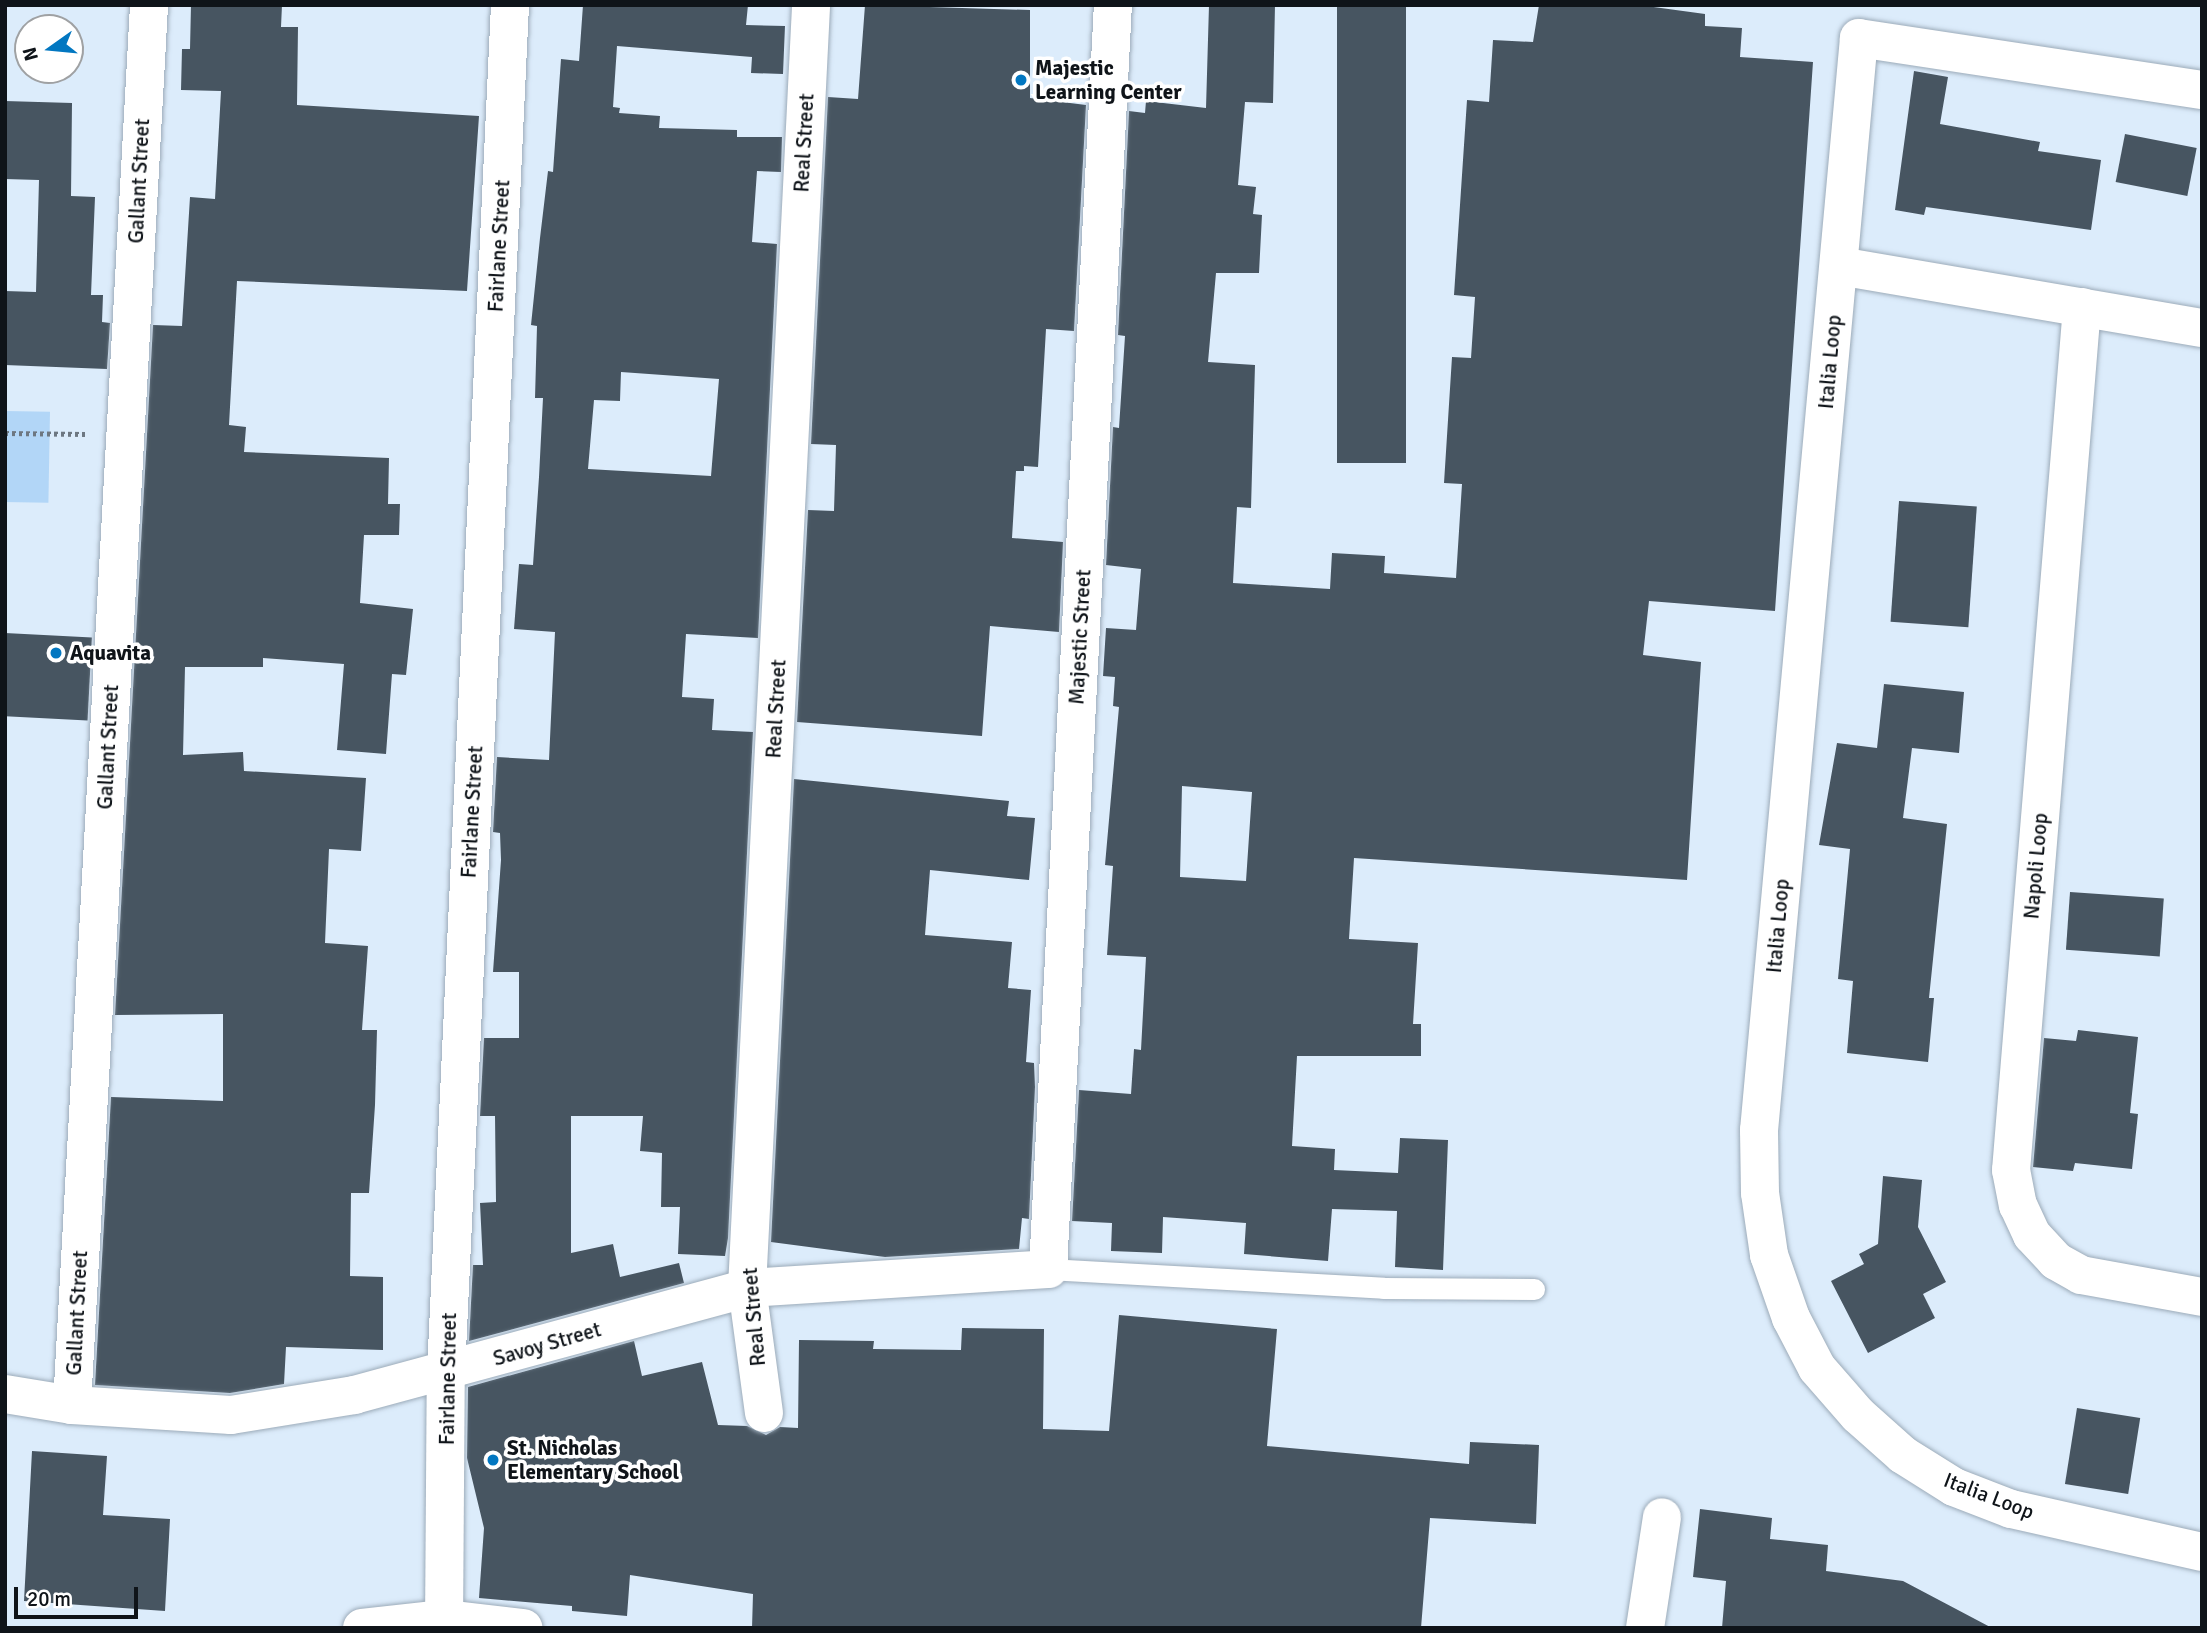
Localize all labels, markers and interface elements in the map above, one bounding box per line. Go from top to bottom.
north arrow [14,14,84,84]
text: N [17,44,44,63]
place label: Majestic Learning Center [1035,55,1181,105]
marker: Majestic Learning Center [1013,72,1029,88]
street label: Real Street [789,93,819,193]
street label: Gallant Street [123,118,155,244]
street label: Fairlane Street [483,179,515,313]
street label: Italia Loop [1813,314,1847,410]
street label: Majestic Street [1064,569,1096,705]
place label: Aquavita [70,640,151,666]
marker: Aquavita [48,645,64,661]
street label: Real Street [761,659,791,759]
street label: Gallant Street [92,684,124,810]
street label: Fairlane Street [456,745,488,879]
street label: Napoli Loop [2019,812,2053,920]
street label: Italia Loop [1761,878,1795,974]
street label: Gallant Street [61,1250,93,1376]
street label: Real Street [737,1267,771,1367]
street label: Fairlane Street [434,1313,462,1445]
street label: Savoy Street [490,1317,604,1371]
place label: St. Nicholas Elementary School [507,1435,679,1485]
marker: St. Nicholas Elementary School [485,1452,501,1468]
street label: Italia Loop [1940,1467,2038,1525]
scale bar [18,1574,142,1618]
text: 20 m [27,1586,71,1612]

